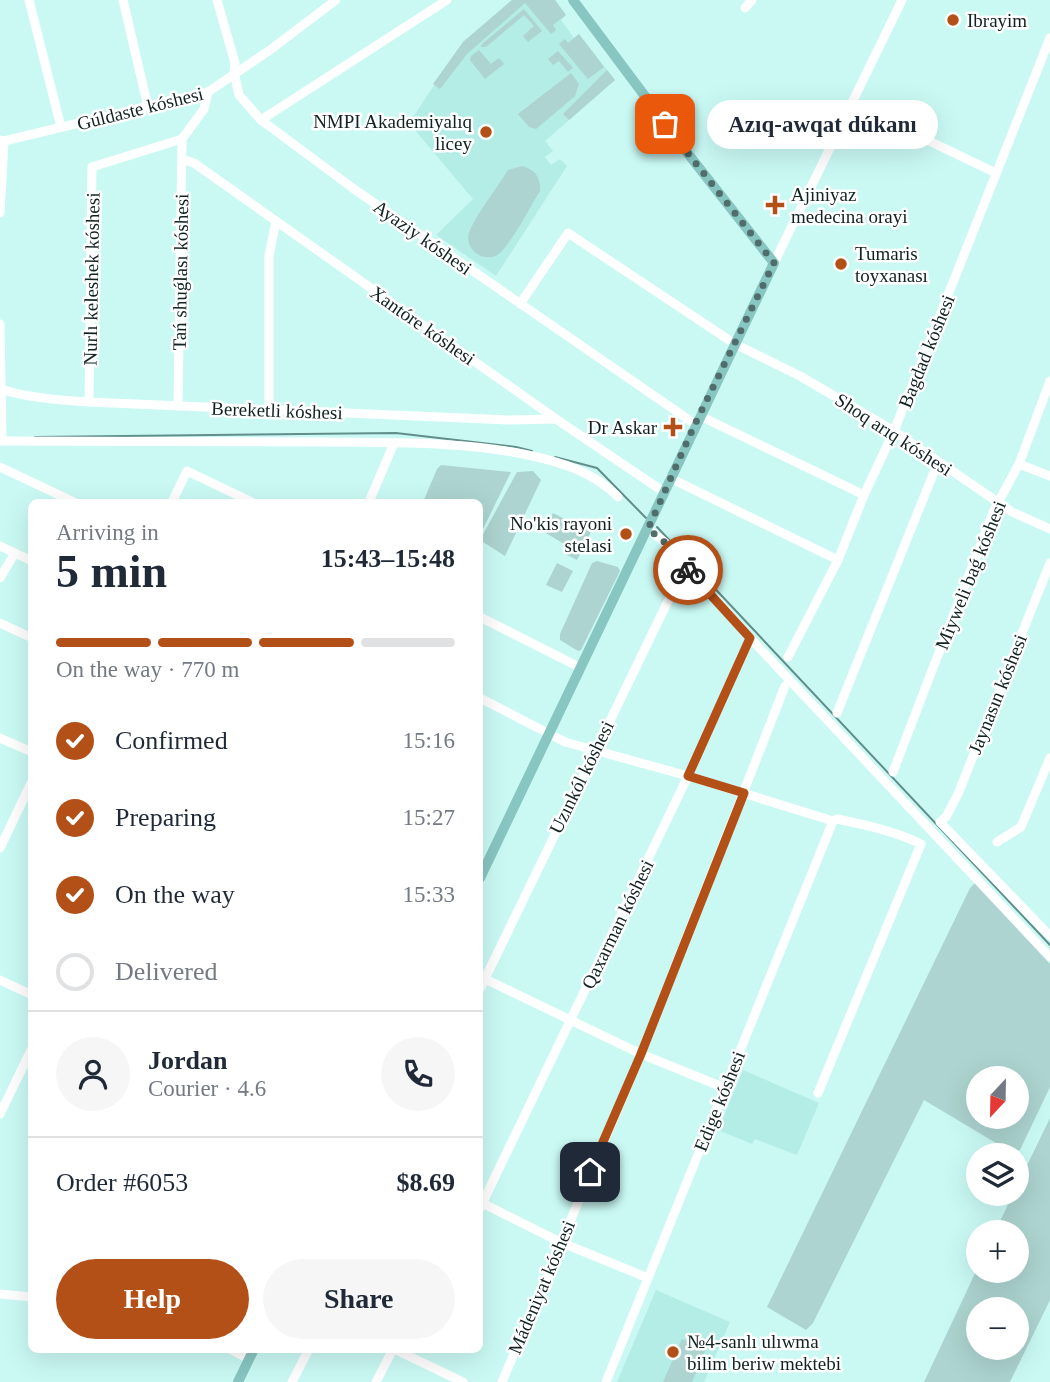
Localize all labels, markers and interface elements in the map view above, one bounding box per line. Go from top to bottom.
place label: Ibrayim [967,10,1027,31]
marker: Ibrayim [945,12,961,28]
street label: Gúldaste kóshesi [75,83,205,134]
pin [635,94,695,154]
callout: Azıq-awqat dúkanı [707,100,938,148]
icon: bag [646,105,684,143]
place label: NMPI Akademiyalıq licey [313,111,472,154]
text: Azıq-awqat dúkanı [728,112,917,137]
marker: NMPI Akademiyalıq licey [478,124,494,140]
place label: Ajiniyaz medecina orayi [791,184,908,227]
street label: Nurlı keleshek kóshesi [79,192,104,366]
street label: Tań shuǵlası kóshesi [169,193,192,351]
marker: Ajiniyaz medecina orayi [765,195,785,215]
street label: Ayaziy kóshesi [370,196,476,279]
place label: Tumaris toyxanası [855,243,928,286]
marker: Tumaris toyxanası [833,256,849,272]
street label: Xantóre kóshesi [366,282,479,369]
street label: Bagdad kóshesi [894,292,959,411]
street label: Shoq arıq kóshesi [831,389,956,480]
street label: Bereketli kóshesi [211,398,343,423]
place label: Dr Askar [588,417,658,438]
marker: Dr Askar [663,417,683,437]
street label: Miyweli baǵ kóshesi [931,498,1010,653]
place label: No'kis rayoni stelasi [510,513,612,556]
text: Arriving in [56,520,159,545]
marker: No'kis rayoni stelasi [618,526,634,542]
courier [653,535,723,605]
text: 15:43–15:48 [321,544,455,573]
text: 5 min [56,546,167,597]
icon: bike [669,551,707,589]
street label: Jaynasın kóshesi [964,631,1031,757]
text: On the way · 770 m [56,657,239,682]
street label: Uzınkól kóshesi [545,717,618,837]
icon: check [56,722,94,760]
text: Confirmed [115,726,228,755]
text: 15:16 [403,728,455,753]
icon: check [56,799,94,837]
text: Preparing [115,803,216,832]
text: 15:27 [403,805,455,830]
street label: Qaxarman kóshesi [577,856,658,992]
icon: check [56,876,94,914]
text: On the way [115,880,235,909]
text: 15:33 [403,882,455,907]
text: Delivered [115,957,218,986]
button: person [56,1037,130,1111]
button: phone [381,1037,455,1111]
text: Jordan [148,1046,227,1075]
street label: Edige kóshesi [690,1048,749,1154]
north arrow [966,1066,1029,1129]
map controls [966,1066,1029,1360]
text: Courier · 4.6 [148,1076,266,1101]
pin [560,1142,620,1202]
button: layers [966,1143,1029,1206]
icon: home [571,1153,609,1191]
text: Order #6053 [56,1168,188,1197]
text: $8.69 [397,1168,455,1197]
street label: Mádeniyat kóshesi [504,1217,579,1357]
button: + [966,1220,1029,1283]
button: Help [56,1259,249,1339]
button: Share [263,1259,455,1339]
button: − [966,1297,1029,1360]
place label: №4-sanlı ulıwma bilim beriw mektebi [687,1331,841,1374]
marker: №4-sanlı ulıwma bilim beriw mektebi [665,1344,681,1360]

